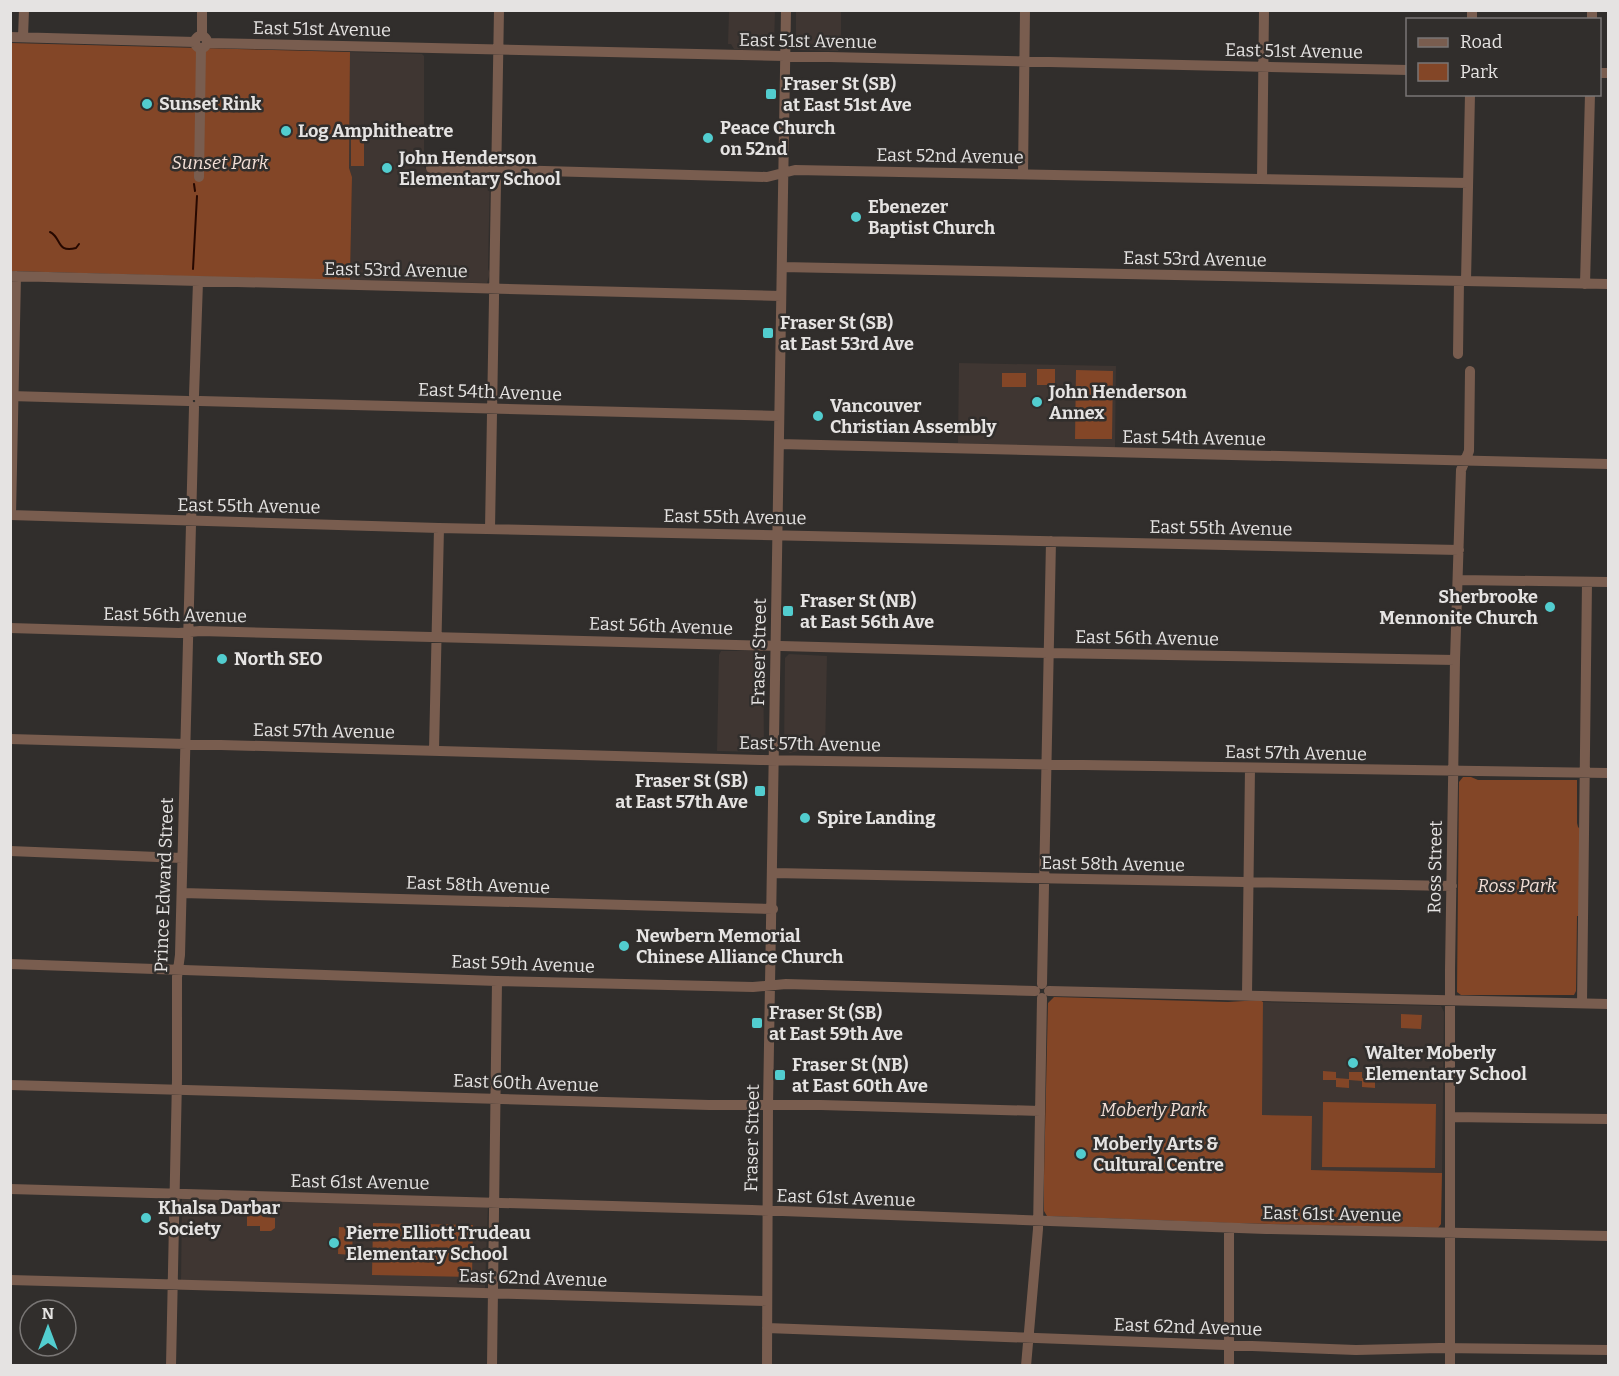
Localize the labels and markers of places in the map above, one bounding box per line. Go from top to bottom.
place label: Fraser St (SB) at East 51st Ave [783,73,912,116]
marker: Fraser St (SB) at East 51st Ave [764,87,778,101]
place label: Sunset Rink [159,93,262,115]
marker: Sunset Rink [140,97,154,111]
place label: Peace Church on 52nd [720,117,836,160]
place label: Log Amphitheatre [298,120,453,142]
marker: Log Amphitheatre [279,124,293,138]
marker: Peace Church on 52nd [701,131,715,145]
place label: John Henderson Elementary School [398,147,561,190]
marker: John Henderson Elementary School [380,161,394,175]
place label: Ebenezer Baptist Church [868,196,996,239]
marker: Ebenezer Baptist Church [849,210,863,224]
place label: Fraser St (SB) at East 53rd Ave [780,312,914,355]
marker: Fraser St (SB) at East 53rd Ave [761,326,775,340]
place label: John Henderson Annex [1048,381,1187,424]
place label: Vancouver Christian Assembly [830,395,997,438]
marker: John Henderson Annex [1030,395,1044,409]
marker: Vancouver Christian Assembly [811,409,825,423]
place label: Sherbrooke Mennonite Church [1379,586,1539,629]
place label: Fraser St (NB) at East 56th Ave [800,590,934,633]
marker: Sherbrooke Mennonite Church [1543,600,1557,614]
marker: Fraser St (NB) at East 56th Ave [781,604,795,618]
place label: North SEO [234,648,323,670]
marker: North SEO [215,652,229,666]
place label: Fraser St (SB) at East 57th Ave [615,770,748,813]
marker: Fraser St (SB) at East 57th Ave [753,784,767,798]
place label: Spire Landing [817,807,936,829]
marker: Spire Landing [798,811,812,825]
place label: Newbern Memorial Chinese Alliance Church [636,925,844,968]
marker: Newbern Memorial Chinese Alliance Church [617,939,631,953]
place label: Fraser St (SB) at East 59th Ave [769,1002,903,1045]
marker: Fraser St (SB) at East 59th Ave [750,1016,764,1030]
place label: Walter Moberly Elementary School [1365,1042,1527,1085]
place label: Fraser St (NB) at East 60th Ave [792,1054,928,1097]
marker: Walter Moberly Elementary School [1346,1056,1360,1070]
marker: Fraser St (NB) at East 60th Ave [773,1068,787,1082]
place label: Moberly Arts & Cultural Centre [1093,1133,1224,1176]
marker: Moberly Arts & Cultural Centre [1074,1147,1088,1161]
place label: Khalsa Darbar Society [158,1197,281,1240]
marker: Khalsa Darbar Society [139,1211,153,1225]
place label: Pierre Elliott Trudeau Elementary School [346,1222,531,1265]
marker: Pierre Elliott Trudeau Elementary School [327,1236,341,1250]

